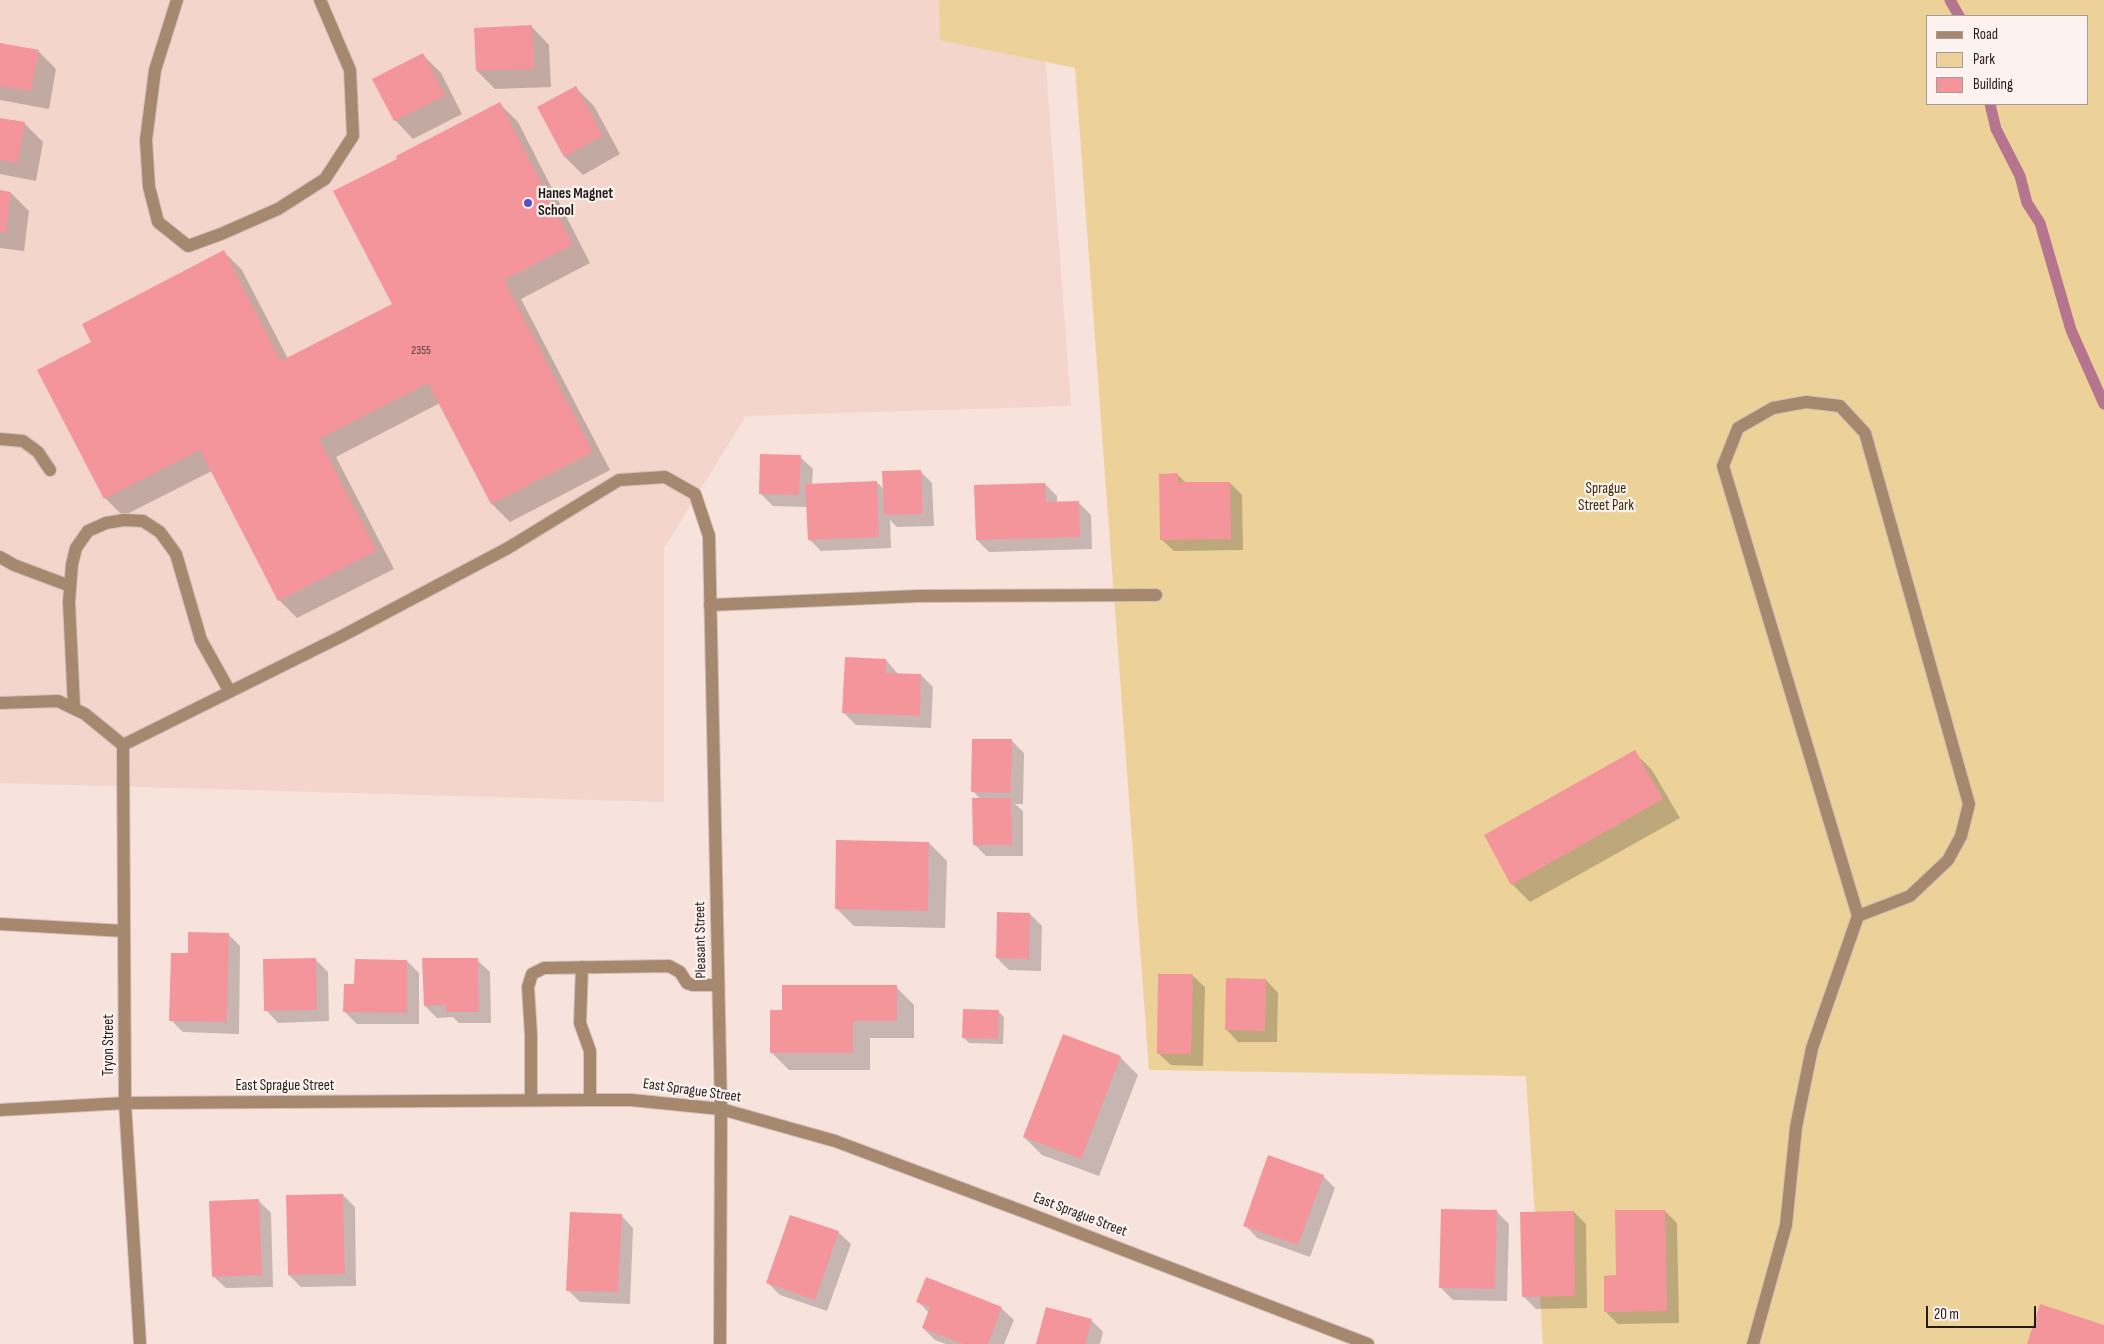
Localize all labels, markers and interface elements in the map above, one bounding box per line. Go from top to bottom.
legend [1926,15,2089,105]
text: Road [1973,25,1998,44]
text: Park [1973,50,1995,69]
text: Building [1973,75,2013,94]
place label: Hanes Magnet School [538,185,613,220]
marker: Hanes Magnet School [522,197,534,209]
house number: 2355 [411,344,431,358]
park label: Sprague Street Park [1578,480,1634,515]
street label: Pleasant Street [691,901,711,979]
street label: Tryon Street [100,1014,118,1076]
street label: East Sprague Street [642,1075,742,1107]
street label: East Sprague Street [236,1077,334,1095]
street label: East Sprague Street [1031,1189,1129,1241]
scale bar [1929,1296,2039,1328]
text: 20 m [1934,1305,1959,1324]

